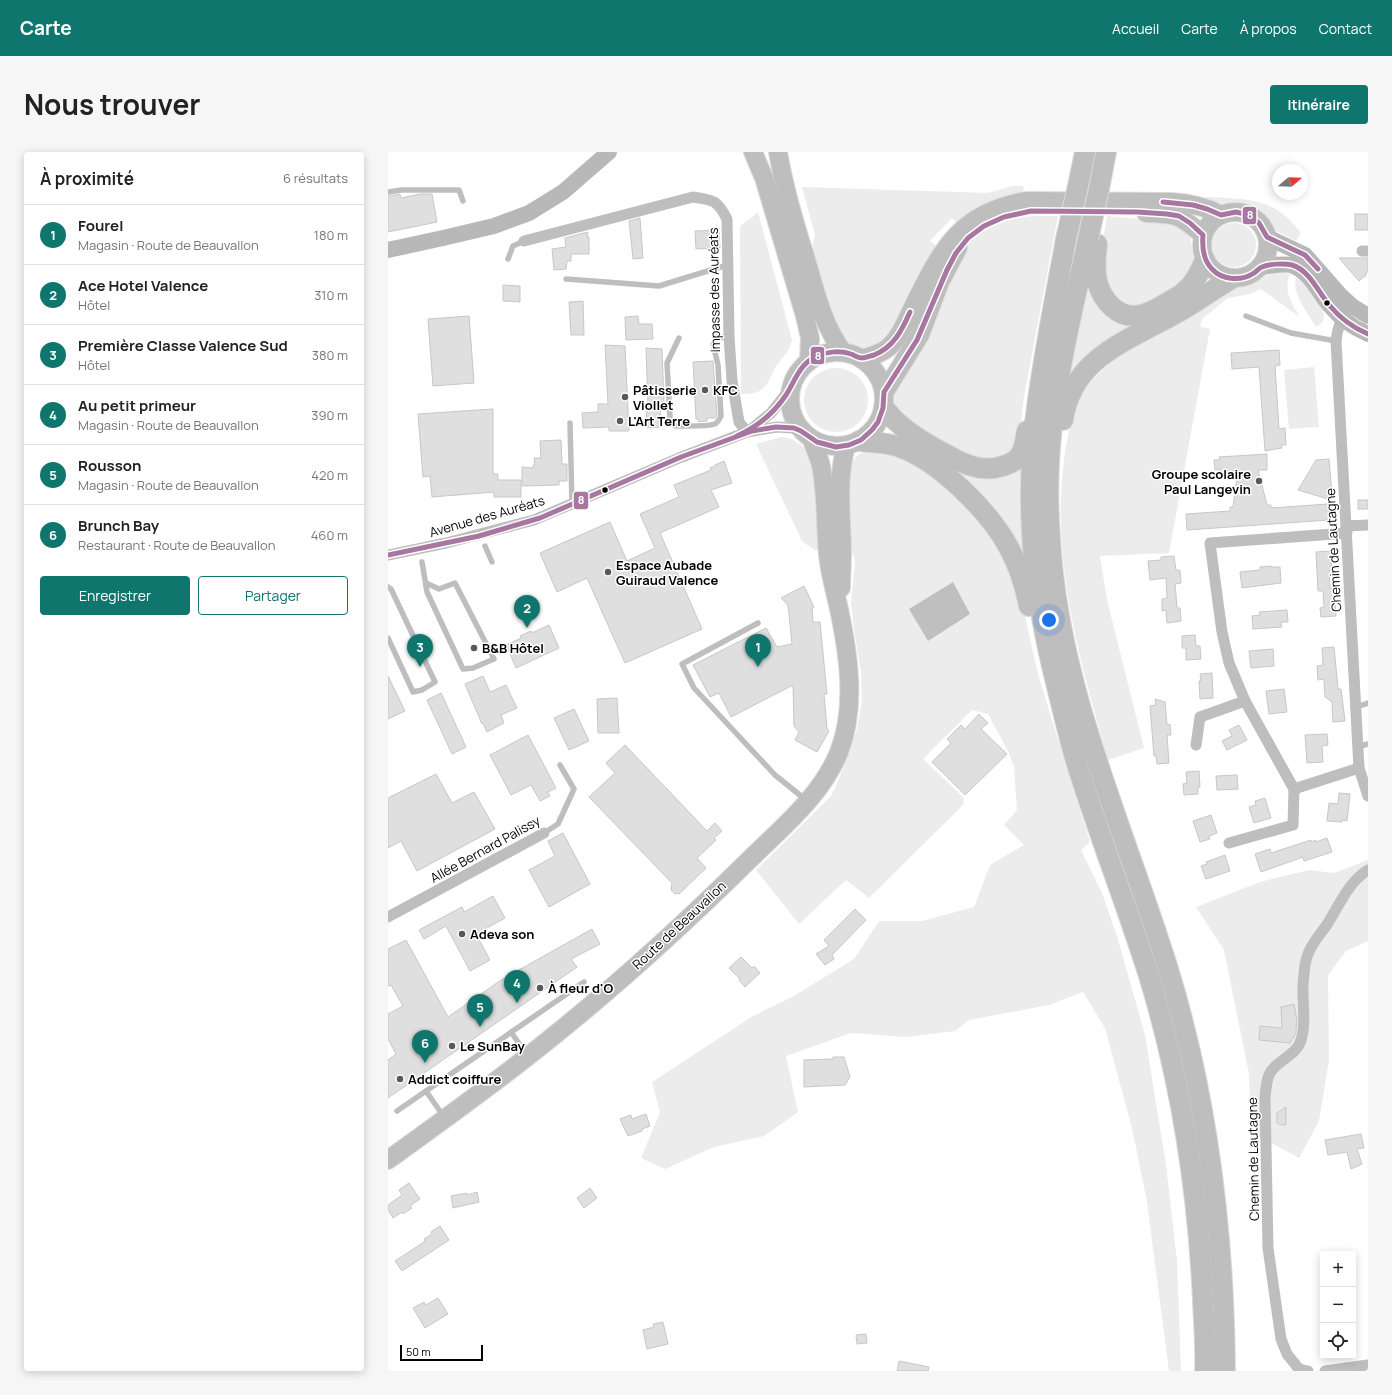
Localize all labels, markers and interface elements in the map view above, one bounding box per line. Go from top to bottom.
text: Carte [20,15,72,41]
text: Accueil [1112,19,1159,38]
text: Carte [1181,19,1218,38]
text: À propos [1240,19,1297,38]
text: Contact [1319,19,1372,38]
text: Nous trouver [24,85,200,123]
button: Itinéraire [1270,85,1368,124]
north arrow [1272,164,1308,200]
text: À proximité [40,167,134,190]
text: 6 résultats [283,169,348,187]
line badge: 8 [1242,206,1257,225]
text: 8 [1247,207,1254,222]
text: Fourel [78,215,123,236]
text: 1 [50,226,56,244]
text: 180 m [314,226,348,244]
street label: Impasse des Auréats [704,227,724,353]
text: Magasin · Route de Beauvallon [78,236,259,254]
text: Ace Hotel Valence [78,275,208,296]
text: 2 [49,286,57,304]
text: 310 m [314,286,348,304]
text: Hôtel [78,296,110,314]
unlabelled marker [1322,298,1332,308]
text: Première Classe Valence Sud [78,335,288,356]
text: 3 [49,346,57,364]
text: 380 m [312,346,348,364]
line badge: 8 [810,346,825,365]
text: 8 [815,348,822,363]
text: Hôtel [78,356,110,374]
place label: Pâtisserie Viollet [633,381,697,414]
place label: KFC [713,381,738,399]
marker: KFC [700,385,710,395]
marker: Pâtisserie Viollet [620,392,630,402]
text: Au petit primeur [78,395,196,416]
text: 4 [49,406,57,424]
text: 390 m [311,406,348,424]
place label: L'Art Terre [628,412,690,430]
text: Magasin · Route de Beauvallon [78,416,259,434]
marker: L'Art Terre [615,416,625,426]
text: Rousson [78,455,141,476]
place label: Groupe scolaire Paul Langevin [1152,465,1251,498]
text: 5 [49,466,57,484]
text: 420 m [311,466,348,484]
text: Magasin · Route de Beauvallon [78,476,259,494]
marker: Groupe scolaire Paul Langevin [1254,476,1264,486]
unlabelled marker [600,485,610,495]
street label: Chemin de Lautagne [1321,487,1345,612]
street label: Avenue des Auréats [427,491,547,541]
line badge: 8 [573,491,589,510]
text: 8 [578,492,585,507]
text: Brunch Bay [78,515,159,536]
text: 6 [49,526,57,544]
text: 460 m [311,526,348,544]
text: Restaurant · Route de Beauvallon [78,536,275,554]
place label: Espace Aubade Guiraud Valence [616,556,718,589]
marker: Espace Aubade Guiraud Valence [603,567,613,577]
button: Enregistrer [40,576,190,615]
button: Partager [198,576,348,615]
pin: 2 [514,595,540,628]
your location [1039,610,1059,630]
pin: 3 [407,634,433,667]
pin: 1 [745,634,771,667]
place label: B&B Hôtel [482,639,544,657]
marker: B&B Hôtel [469,643,479,653]
street label: Allée Bernard Palissy [427,811,543,887]
street label: Route de Beauvallon [628,877,730,973]
place label: Adeva son [470,925,534,943]
marker: Adeva son [457,929,467,939]
pin: 4 [504,970,530,1003]
place label: À fleur d'O [548,979,613,997]
marker: À fleur d'O [535,983,545,993]
pin: 5 [467,994,493,1027]
pin: 6 [412,1030,438,1063]
place label: Le SunBay [460,1037,525,1055]
marker: Le SunBay [447,1041,457,1051]
place label: Addict coiffure [408,1070,502,1088]
marker: Addict coiffure [395,1074,405,1084]
street label: Chemin de Lautagne [1243,1097,1263,1221]
map controls [1320,1251,1356,1359]
button: + [1320,1251,1356,1287]
button: − [1320,1287,1356,1323]
button: locate [1320,1323,1356,1359]
scale bar [400,1343,483,1362]
text: 50 m [406,1344,431,1359]

